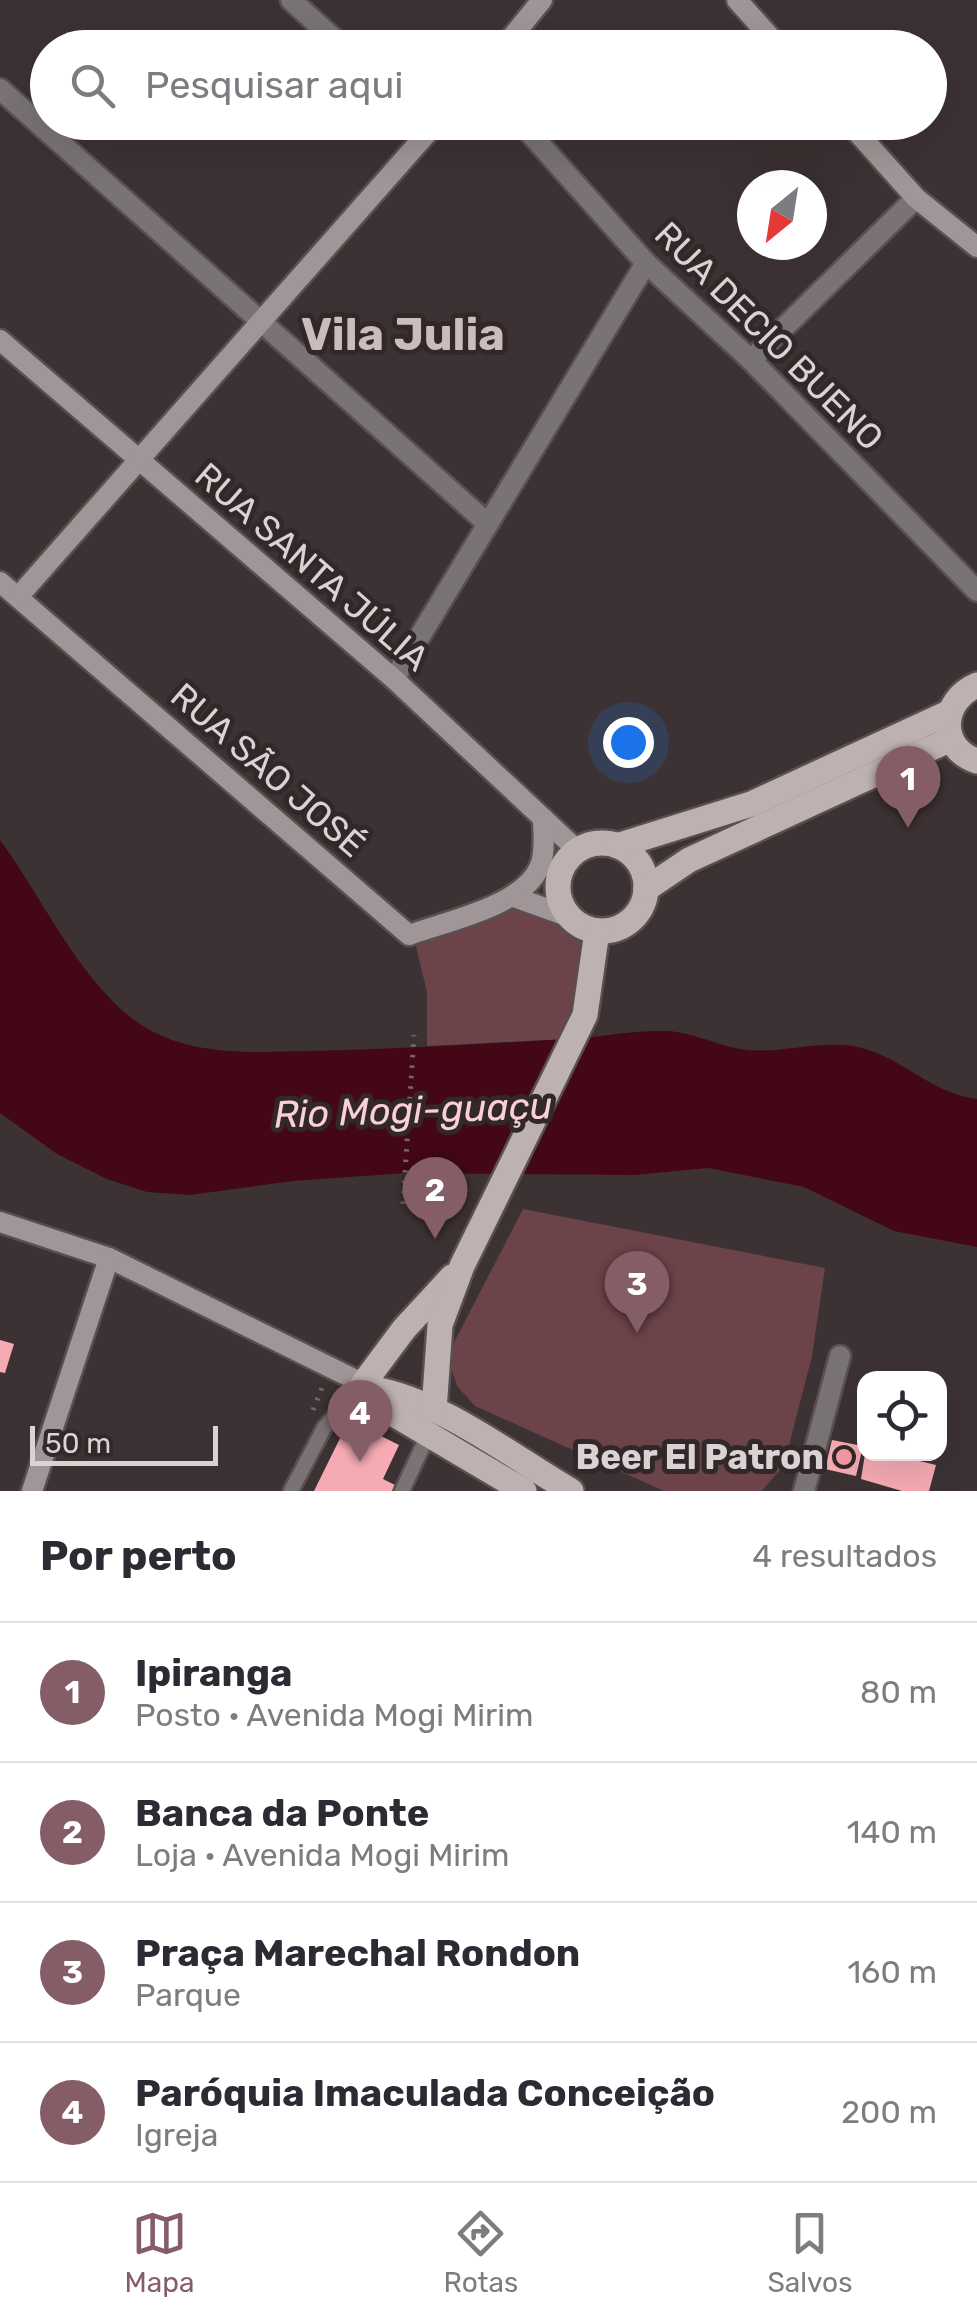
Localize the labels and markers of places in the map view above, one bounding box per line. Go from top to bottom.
pin: 1 [876,746,940,828]
pin: 2 [402,1156,468,1239]
pin: 3 [604,1250,670,1333]
pin: 4 [328,1380,392,1462]
place label: Beer El Patron [576,1436,824,1478]
marker: Beer El Patron [833,1446,855,1468]

